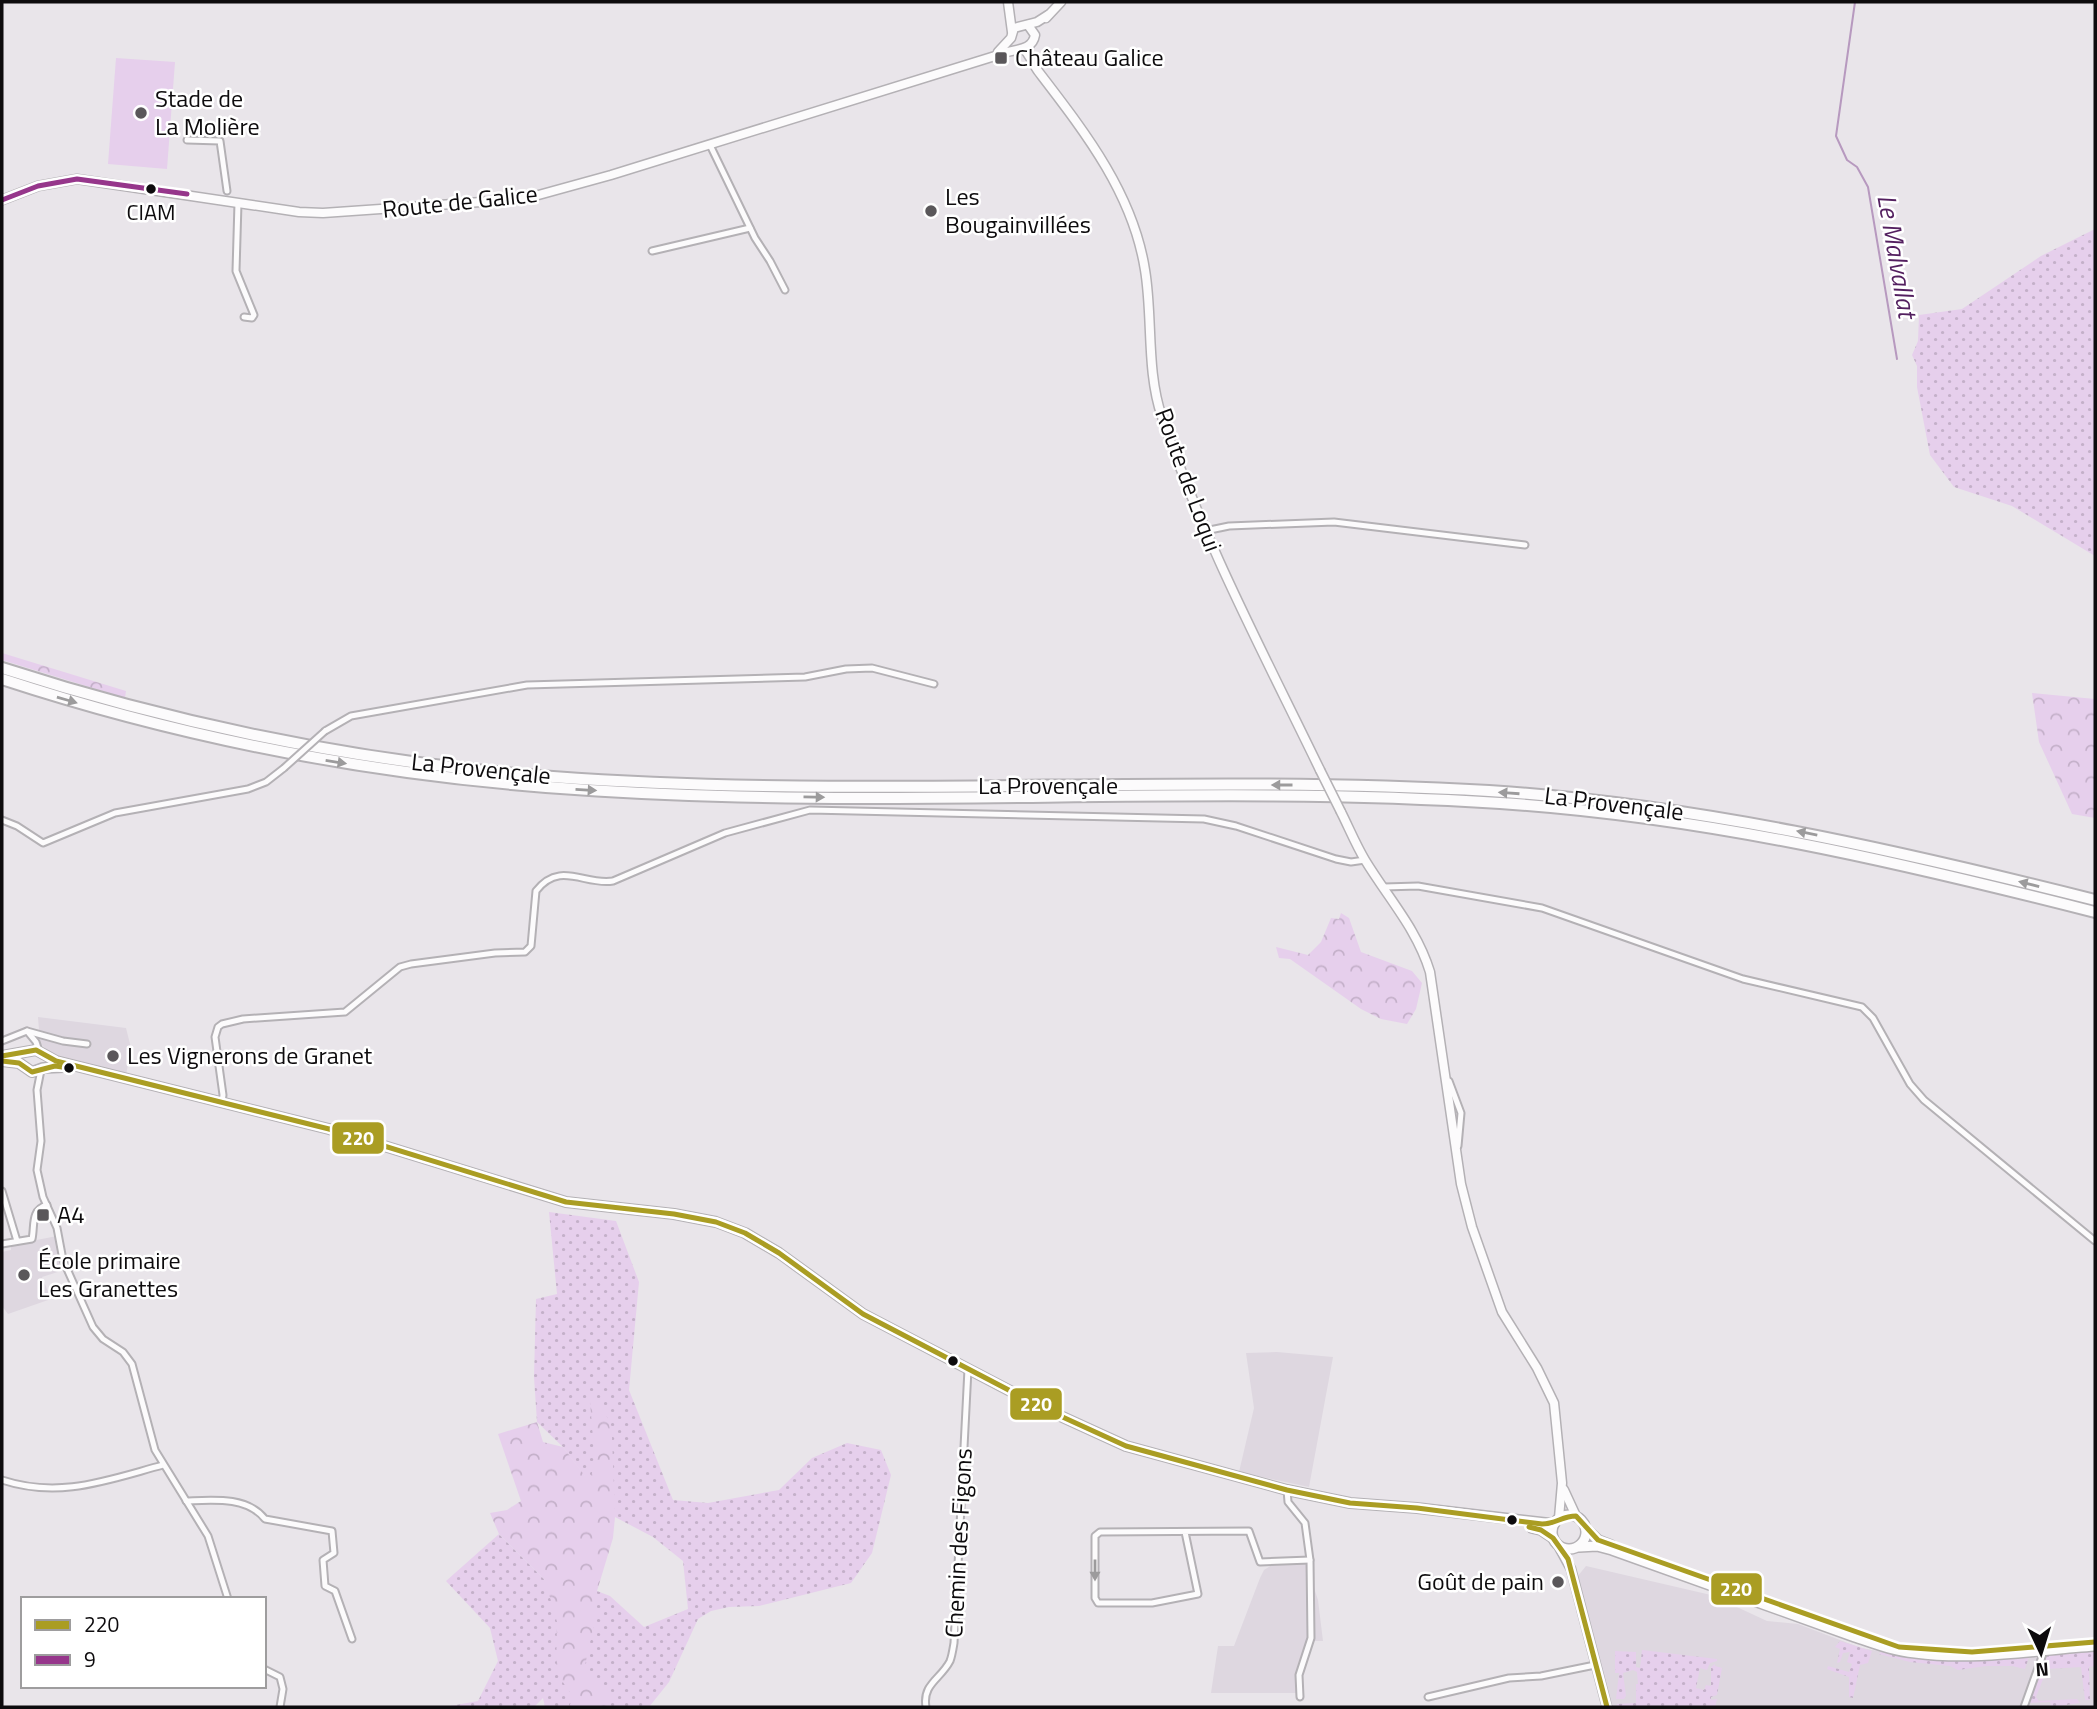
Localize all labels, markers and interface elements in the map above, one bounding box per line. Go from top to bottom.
place label: Château Galice [1015,39,1164,75]
marker: Château Galice [993,50,1009,66]
place label: Stade de La Molière [155,80,260,144]
marker: Stade de La Molière [133,105,149,121]
street label: Route de Galice [380,175,539,227]
place label: Les Bougainvillées [945,178,1091,242]
marker: CIAM [144,182,158,196]
water label: Le Malvallat [1867,191,1928,323]
place label: CIAM [127,195,175,229]
marker: Les Bougainvillées [923,203,939,219]
street label: Route de Loqui [1146,403,1232,557]
one-way arrow [57,695,78,705]
street label: La Provençale [410,743,553,793]
one-way arrow [325,757,347,768]
street label: La Provençale [978,767,1118,803]
street label: La Provençale [1542,777,1686,829]
one-way arrow [1271,779,1293,791]
one-way arrow [576,785,598,796]
one-way arrow [1498,787,1520,798]
one-way arrow [803,791,825,803]
one-way arrow [1796,827,1818,838]
one-way arrow [2018,878,2040,889]
place label: Les Vignerons de Granet [127,1037,373,1073]
marker: Les Vignerons de Granet [105,1048,121,1064]
unlabelled marker [62,1061,76,1075]
line badge: 220 [331,1121,385,1155]
text: 220 [342,1123,374,1152]
place label: A4 [57,1196,85,1232]
marker: A4 [35,1207,51,1223]
place label: École primaire Les Granettes [38,1242,181,1306]
marker: École primaire Les Granettes [16,1267,32,1283]
unlabelled marker [946,1354,960,1368]
line badge: 220 [1009,1387,1063,1421]
text: 220 [1020,1389,1052,1418]
street label: Chemin des Figons [935,1447,981,1639]
unlabelled marker [1505,1513,1519,1527]
one-way arrow [1089,1559,1101,1581]
place label: Goût de pain [1417,1563,1544,1599]
line badge: 220 [1710,1572,1763,1606]
marker: Goût de pain [1550,1574,1566,1590]
text: 220 [1720,1574,1752,1603]
legend [21,1597,266,1688]
text: 220 [84,1608,119,1640]
north arrow [2006,1618,2076,1688]
text: 9 [84,1643,96,1675]
text: N [2035,1656,2050,1685]

